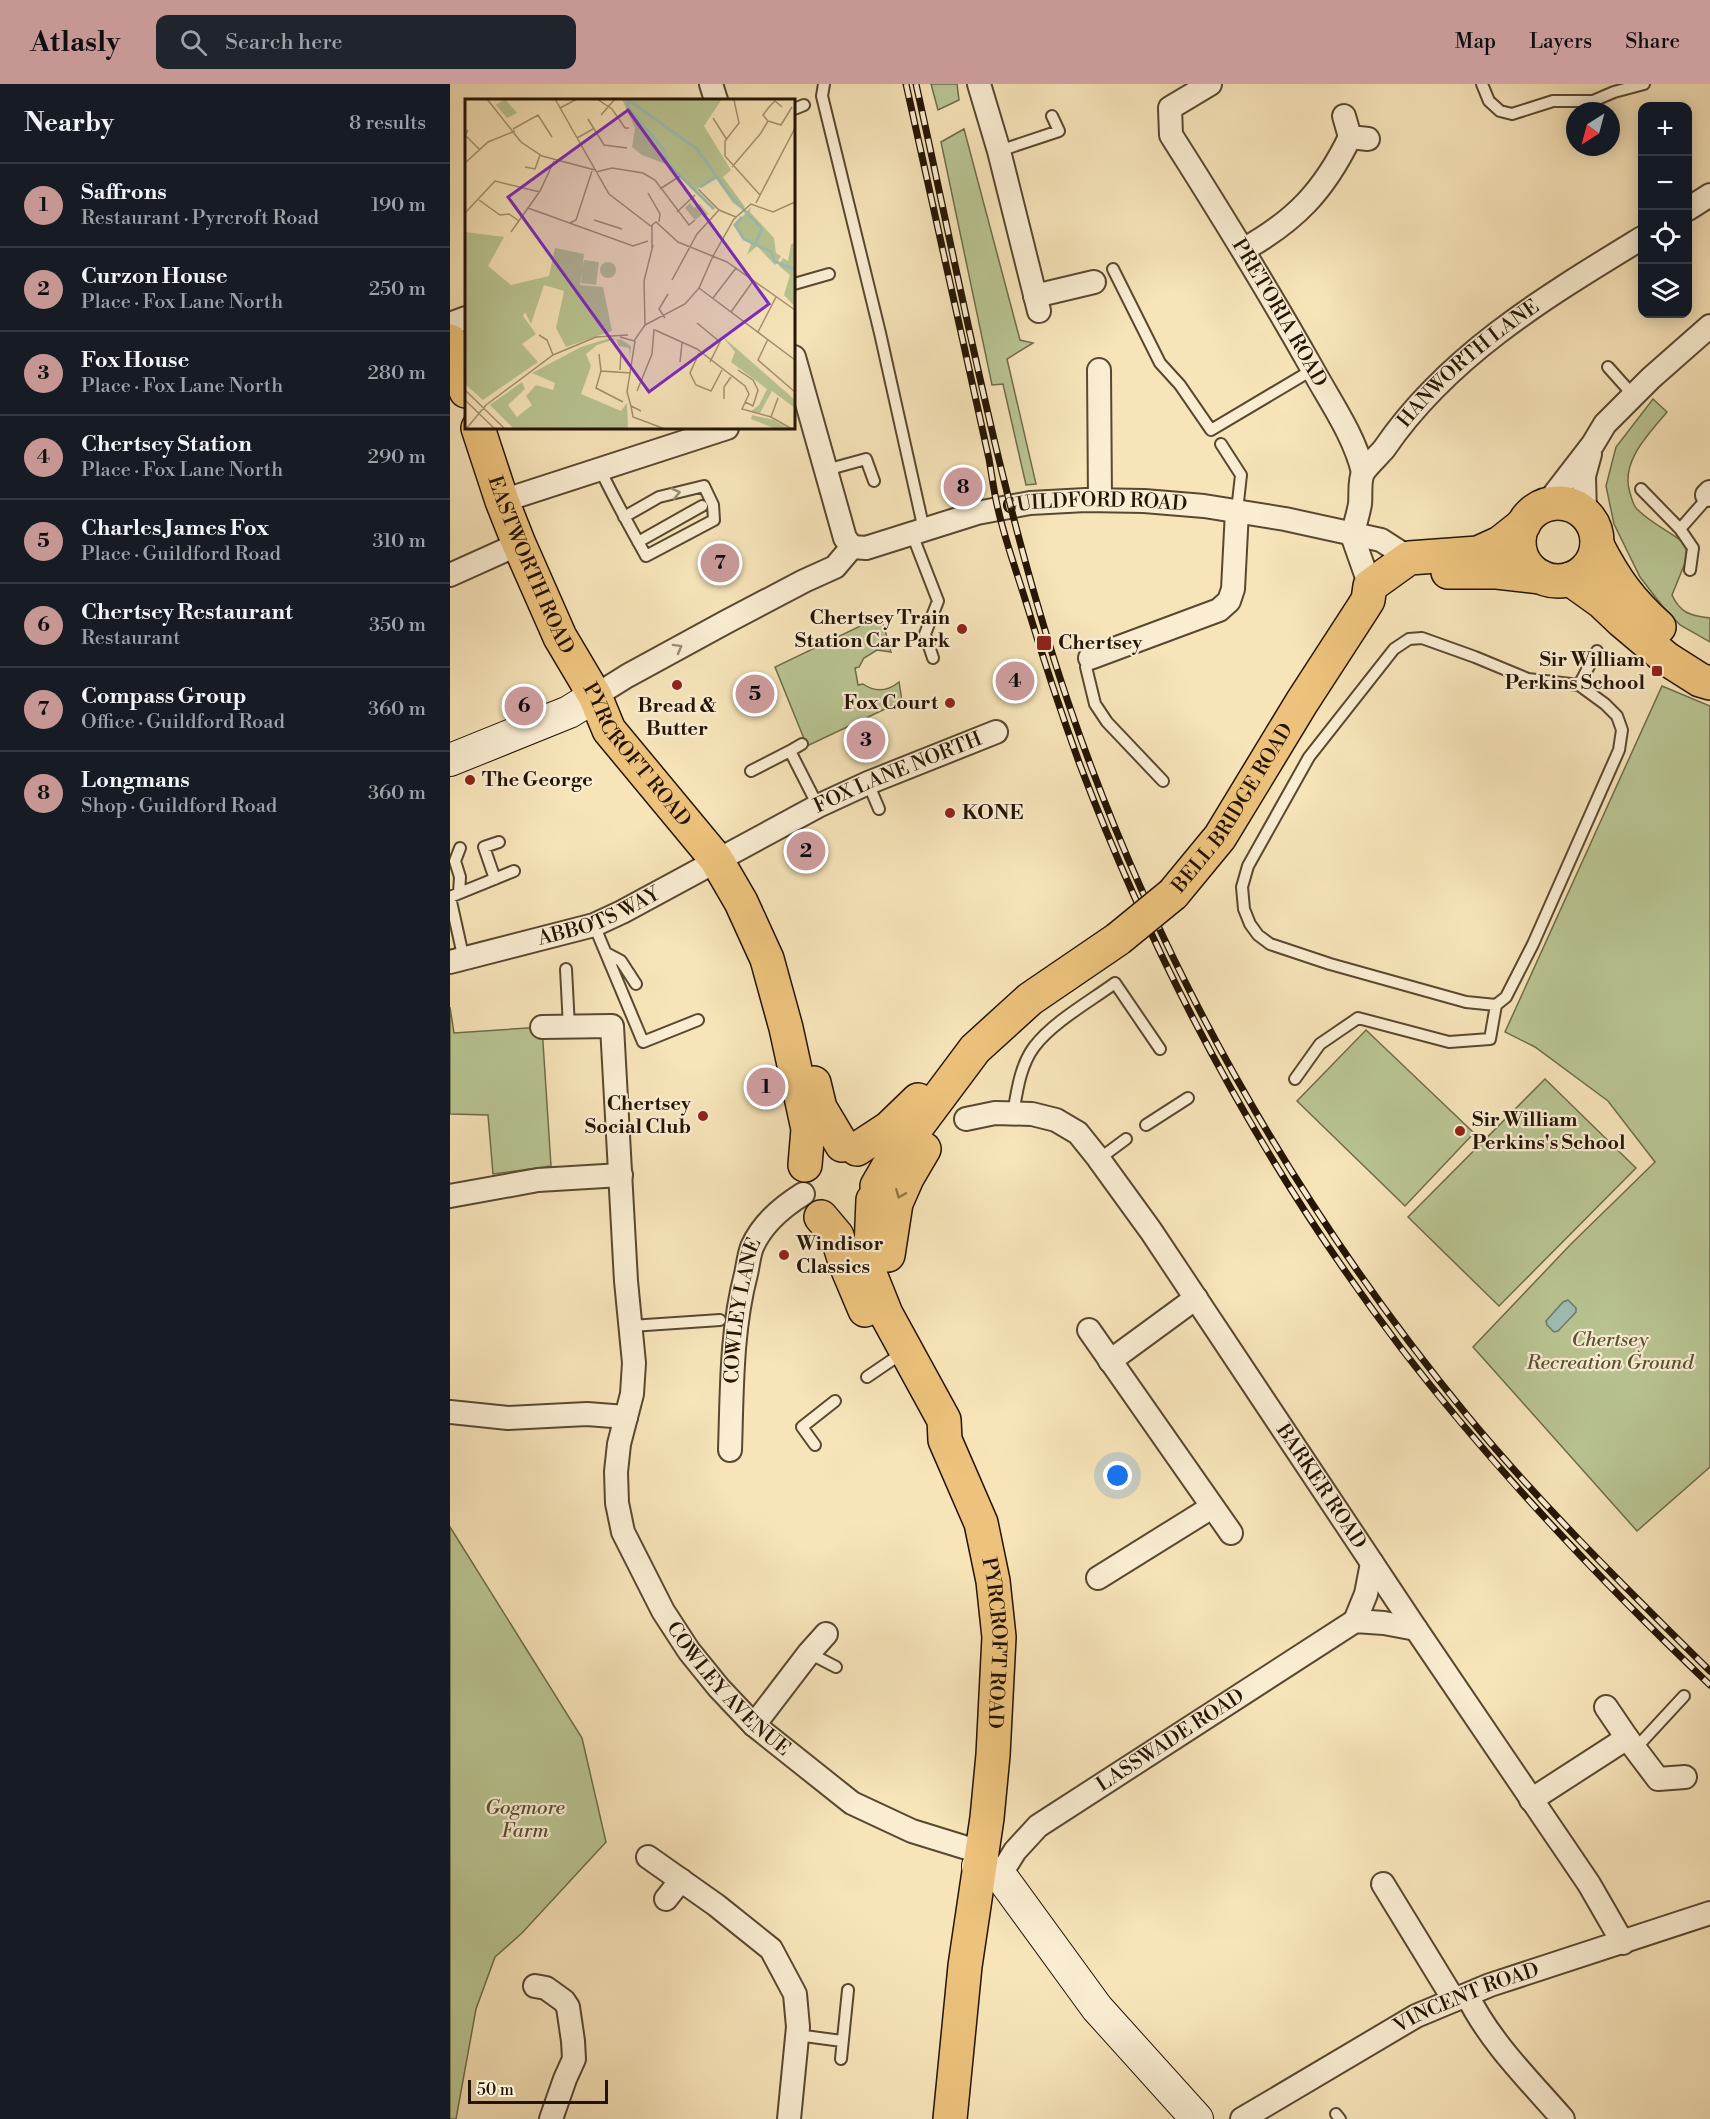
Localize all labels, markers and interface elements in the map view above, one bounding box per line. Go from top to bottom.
search box [156,15,576,69]
text: Atlasly [30,25,120,60]
icon: search [177,26,210,59]
text: Search here [225,29,343,56]
text: Map [1455,29,1496,55]
text: Layers [1529,29,1592,55]
text: Share [1625,29,1680,55]
inset map [465,99,795,429]
north arrow [1566,102,1620,156]
map controls [1638,102,1692,318]
button: + [1638,102,1692,156]
text: Nearby [24,107,114,139]
text: 8 results [349,111,426,136]
button: − [1638,156,1692,210]
text: Saffrons [81,179,167,206]
text: 1 [39,193,48,218]
text: 190 m [371,193,426,218]
text: Restaurant · Pyrcroft Road [81,206,319,231]
button: locate [1638,210,1692,264]
street label: PRETORIA ROAD [1226,234,1332,391]
text: Curzon House [81,263,228,290]
button: layers [1638,264,1692,318]
text: 2 [37,277,50,302]
text: 250 m [369,277,426,302]
text: Place · Fox Lane North [81,290,283,315]
street label: HANWORTH LANE [1392,294,1544,433]
text: Fox House [81,347,189,374]
text: 3 [37,361,50,386]
text: 280 m [367,361,426,386]
text: Place · Fox Lane North [81,374,283,399]
text: Chertsey Station [81,431,252,458]
text: 4 [37,445,50,470]
text: 290 m [368,445,426,470]
text: Place · Fox Lane North [81,458,283,483]
pin: 8 [944,464,982,510]
street label: EASTWORTH ROAD [482,473,580,659]
one-way arrow [671,487,681,500]
street label: GUILDFORD ROAD [1000,487,1188,521]
text: Charles James Fox [81,515,269,542]
text: 5 [37,529,50,554]
text: 310 m [373,529,426,554]
pin: 7 [700,540,740,586]
text: Place · Guildford Road [81,542,281,567]
text: Chertsey Restaurant [81,599,293,626]
place label: Chertsey Train Station Car Park [795,606,951,654]
text: 6 [37,613,50,638]
text: 350 m [369,613,426,638]
marker: Chertsey Train Station Car Park [955,622,969,636]
text: Restaurant [81,626,180,651]
place label: Chertsey [1058,631,1143,656]
marker: Chertsey [1035,634,1053,652]
one-way arrow [672,644,682,655]
place label: Sir William Perkins School [1505,648,1645,696]
pin: 4 [996,658,1034,704]
marker: Sir William Perkins School [1650,664,1664,678]
pin: 5 [736,672,774,716]
street label: PYRCROFT ROAD [577,678,696,832]
marker: Bread & Butter [670,678,684,692]
text: Compass Group [81,683,246,710]
pin: 6 [504,684,544,728]
place label: Fox Court [843,691,939,716]
place label: Bread & Butter [637,694,717,742]
marker: Fox Court [943,696,957,710]
text: 7 [38,697,49,722]
text: 360 m [368,697,426,722]
text: Office · Guildford Road [81,710,285,735]
pin: 3 [846,718,886,762]
street label: BELL BRIDGE ROAD [1166,719,1299,899]
street label: FOX LANE NORTH [810,726,986,819]
text: Longmans [81,767,190,794]
place label: The George [482,768,593,793]
marker: The George [463,773,477,787]
text: 8 [37,781,50,806]
text: 360 m [368,781,426,806]
text: Shop · Guildford Road [81,794,277,819]
place label: KONE [962,801,1023,826]
marker: KONE [943,806,957,820]
pin: 2 [786,828,826,873]
street label: ABBOTS WAY [534,881,665,952]
pin: 1 [746,1064,786,1110]
place label: Chertsey Social Club [585,1092,692,1140]
place label: Sir William Perkins's School [1472,1108,1626,1156]
marker: Chertsey Social Club [696,1109,710,1123]
marker: Sir William Perkins's School [1453,1124,1467,1138]
one-way arrow [895,1187,907,1198]
place label: Windisor Classics [795,1232,884,1280]
street label: COWLEY LANE [719,1234,767,1384]
marker: Windisor Classics [777,1248,791,1262]
park label: Chertsey Recreation Ground [1526,1328,1694,1376]
street label: BARKER ROAD [1270,1418,1372,1554]
your location [1103,1461,1132,1490]
street label: PYRCROFT ROAD [976,1555,1012,1730]
street label: COWLEY AVENUE [661,1617,795,1761]
street label: LASSWADE ROAD [1092,1683,1249,1797]
park label: Gogmore Farm [485,1796,566,1844]
street label: VINCENT ROAD [1389,1957,1542,2039]
scale bar [468,2077,608,2104]
text: 50 m [477,2080,514,2100]

